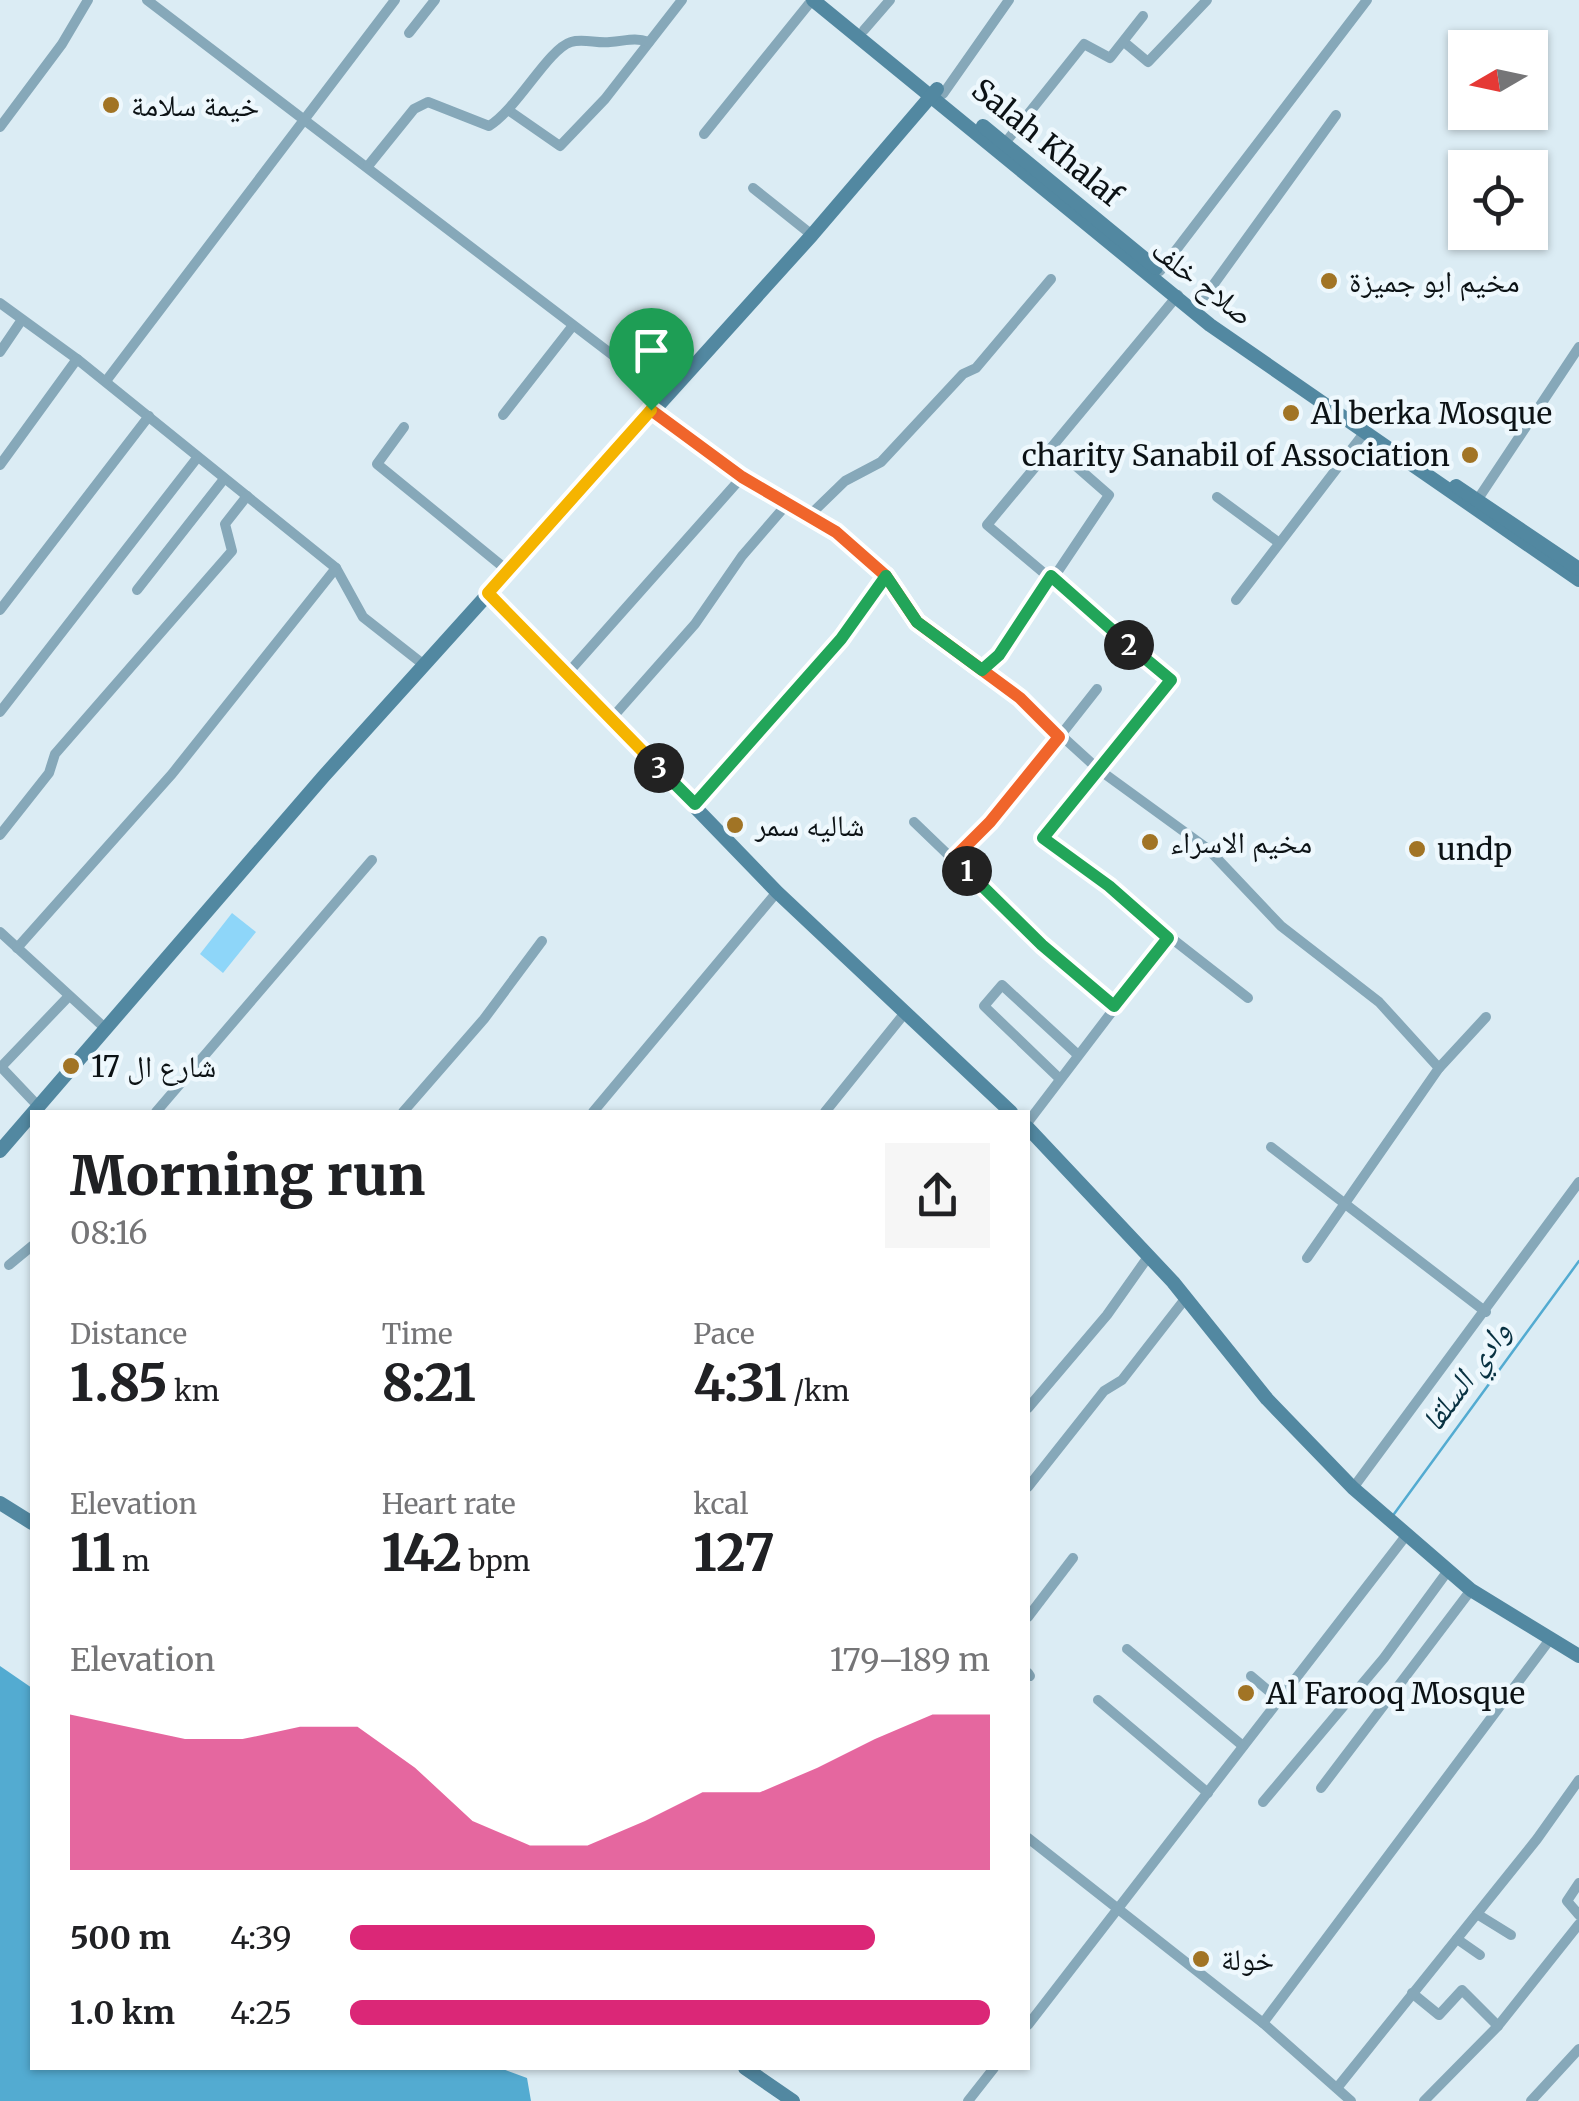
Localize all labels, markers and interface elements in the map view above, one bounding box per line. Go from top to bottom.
north arrow [1448,30,1548,130]
map controls [1448,30,1548,250]
street label: Salah Khalaf [965,70,1131,215]
place label: خيمة سلامة [131,86,259,124]
marker: خيمة سلامة [100,94,122,116]
button: locate [1448,150,1548,250]
street label: صلاح خلف [1144,230,1262,334]
place label: مخيم ابو جميزة [1349,262,1520,302]
marker: مخيم ابو جميزة [1318,270,1340,292]
pin [609,308,694,411]
icon: arrive [624,323,679,378]
place label: Al berka Mosque [1310,394,1552,432]
marker: Al berka Mosque [1280,402,1302,424]
place label: charity Sanabil of Association [1022,436,1450,474]
marker: charity Sanabil of Association [1459,444,1481,466]
pin: 2 [1104,620,1154,670]
text: 2 [1121,627,1137,663]
pin: 3 [634,743,684,793]
text: 3 [651,750,667,786]
place label: شاليه سمر [754,806,864,844]
marker: شاليه سمر [724,814,746,836]
place label: مخيم الاسراء [1170,823,1312,863]
place label: undp [1437,830,1512,868]
marker: مخيم الاسراء [1139,831,1161,853]
marker: undp [1406,838,1428,860]
pin: 1 [942,846,992,896]
text: 1 [961,853,973,889]
place label: شارع ال 17 [91,1047,216,1086]
marker: شارع ال 17 [60,1055,82,1077]
text: Morning run [70,1141,425,1210]
button: share [885,1143,990,1248]
text: 08:16 [70,1213,148,1253]
water label: وادي السلقا [1413,1313,1524,1442]
text: Distance [70,1316,187,1352]
text: Time [382,1316,453,1352]
text: Pace [693,1316,755,1352]
text: 1.85 [70,1352,167,1415]
text: 8:21 [382,1352,476,1415]
text: 4:31 [693,1352,787,1415]
text: km [167,1373,220,1409]
text: /km [787,1373,850,1409]
text: Elevation [70,1486,197,1522]
text: Heart rate [382,1486,516,1522]
text: kcal [693,1486,748,1522]
text: 11 [70,1522,115,1585]
text: 142 [382,1522,462,1585]
text: 127 [693,1522,775,1585]
text: m [115,1543,150,1579]
text: bpm [462,1543,530,1579]
text: Elevation [70,1640,215,1680]
text: 179–189 m [830,1640,990,1680]
place label: Al Farooq Mosque [1265,1674,1525,1712]
marker: Al Farooq Mosque [1235,1682,1257,1704]
text: 500 m [70,1918,171,1958]
text: 4:39 [230,1918,292,1958]
place label: خولة [1221,1940,1274,1978]
marker: خولة [1190,1948,1212,1970]
text: 1.0 km [70,1993,175,2033]
text: 4:25 [230,1993,292,2033]

